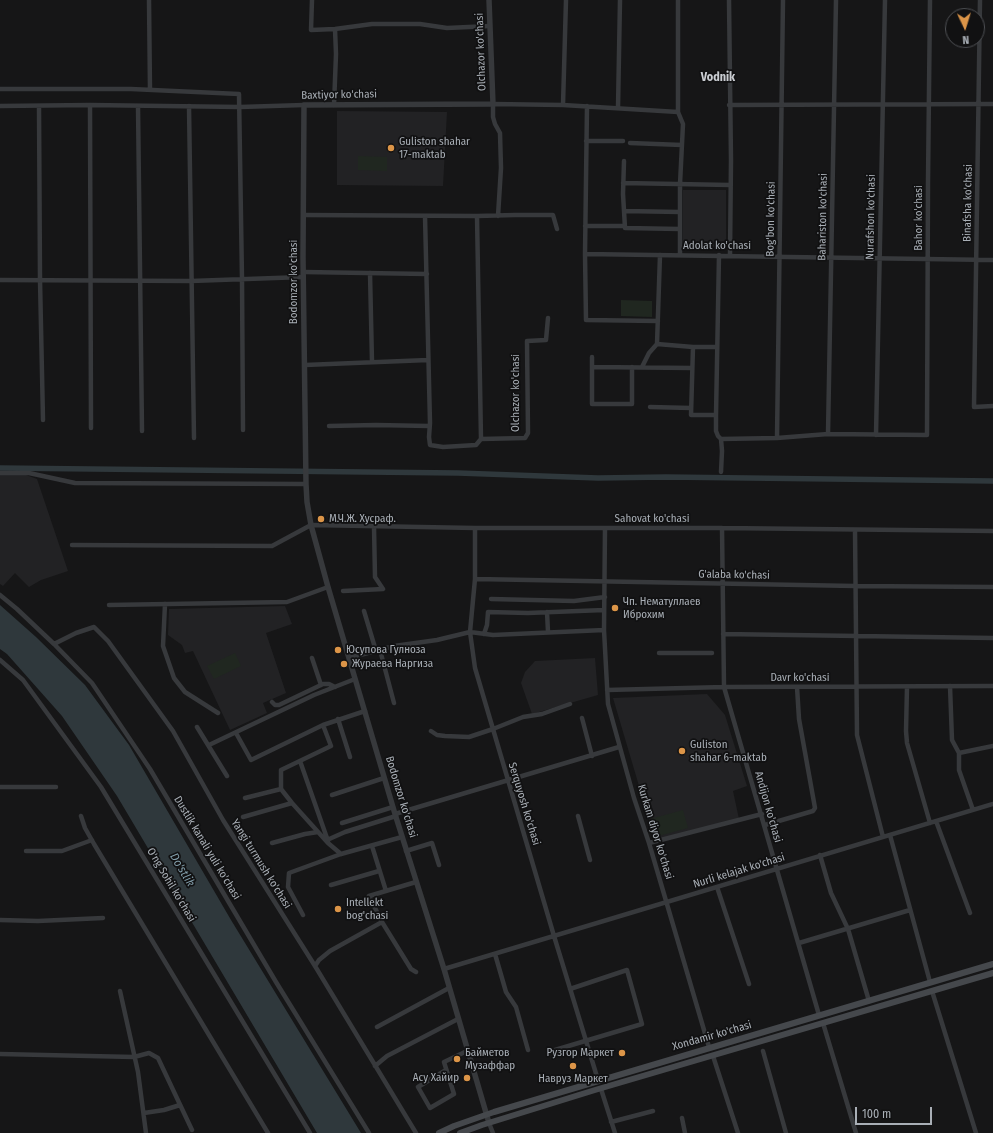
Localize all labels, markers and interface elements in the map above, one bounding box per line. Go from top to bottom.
north arrow [945,8,985,48]
street label: Olchazor ko'chasi [473,13,489,91]
text: N [962,33,970,46]
district label: Vodnik [701,71,735,85]
street label: Baxtiyor ko'chasi [301,88,377,102]
place label: Guliston shahar 17-maktab [399,135,470,161]
marker: Guliston shahar 17-maktab [386,143,396,153]
street label: Binafsha ko'chasi [961,164,975,242]
street label: Bahariston ko'chasi [816,173,830,261]
street label: Nurafshon ko'chasi [864,174,878,260]
street label: Bog'bon ko'chasi [764,181,778,257]
street label: Bahor ko'chasi [912,185,926,251]
street label: Adolat ko'chasi [683,239,751,253]
street label: Bodomzor ko'chasi [287,240,301,324]
street label: Olchazor ko'chasi [509,354,523,432]
place label: М.Ч.Ж. Хусраф. [329,512,396,526]
street label: Sahovat ko'chasi [615,512,689,526]
marker: М.Ч.Ж. Хусраф. [316,514,326,524]
street label: G'alaba ko'chasi [698,568,770,582]
place label: Чп. Нематуллаев Иброхим [623,595,701,621]
marker: Чп. Нематуллаев Иброхим [610,603,620,613]
place label: Юсупова Гулноза [346,643,426,657]
marker: Юсупова Гулноза [333,645,343,655]
place label: Жураева Наргиза [352,657,433,671]
marker: Жураева Наргиза [339,659,349,669]
street label: Davr ko'chasi [771,671,829,685]
place label: Guliston shahar 6-maktab [690,738,767,764]
marker: Guliston shahar 6-maktab [677,746,687,756]
street label: Bodomzor ko'chasi [382,755,420,839]
street label: Serquyosh ko'chasi [505,761,543,847]
street label: Andijon ko'chasi [752,770,784,844]
street label: Kurkam diyor ko'chasi [634,783,676,881]
street label: Dustlik kanali yuli ko'chasi [171,794,243,902]
street label: Yangi turmush ko'chasi [228,817,294,911]
street label: O'ng Sohil ko'chasi [144,846,198,924]
water label: Do'stlik [166,851,198,889]
street label: Nurli kelajak ko'chasi [692,851,786,891]
place label: Intellekt bog'chasi [346,896,388,922]
marker: Intellekt bog'chasi [333,904,343,914]
street label: Xondamir ko'chasi [671,1018,753,1054]
place label: Байметов Музаффар [465,1046,515,1072]
place label: Рузгор Маркет [547,1046,614,1060]
marker: Рузгор Маркет [617,1048,627,1058]
marker: Байметов Музаффар [452,1054,462,1064]
marker: Навруз Маркет [568,1061,578,1071]
place label: Асу Хайир [413,1071,459,1085]
place label: Навруз Маркет [538,1072,608,1086]
marker: Асу Хайир [462,1073,472,1083]
scale bar [857,1099,934,1125]
text: 100 m [862,1107,891,1121]

